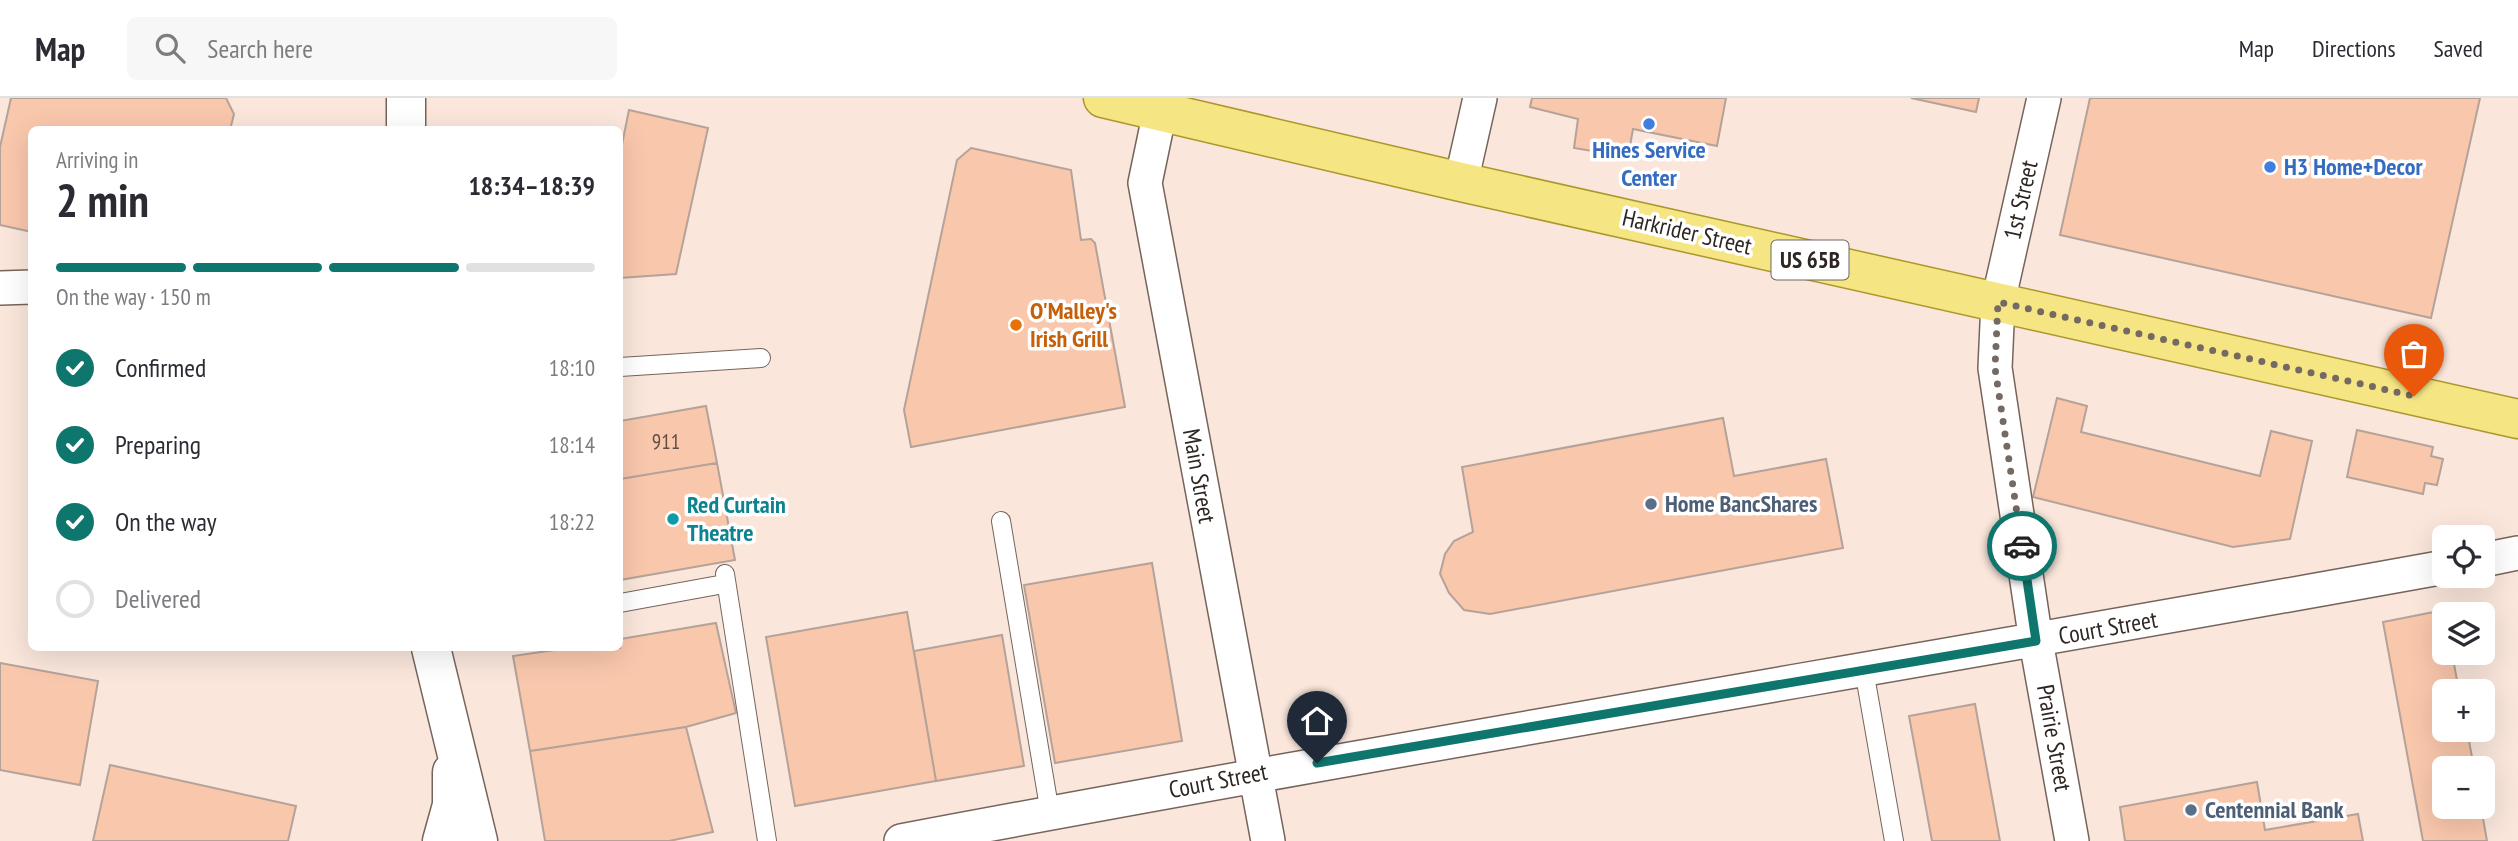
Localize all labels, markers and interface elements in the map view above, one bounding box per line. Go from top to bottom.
search box [127,17,617,80]
text: Map [35,27,85,70]
icon: search [151,29,189,67]
text: Search here [207,32,313,65]
text: Map [2239,33,2274,64]
text: Directions [2312,33,2396,64]
text: Saved [2434,33,2483,64]
marker: Hines Service Center [1641,116,1657,132]
place label: Hines Service Center [1592,134,1706,193]
text: Arriving in [56,145,138,174]
place label: H3 Home+Decor [2284,151,2423,182]
street label: 1st Street [1996,157,2045,242]
marker: H3 Home+Decor [2262,159,2278,175]
text: 18:34–18:39 [468,169,595,202]
text: 2 min [56,170,149,230]
street label: Harkrider Street [1619,202,1755,262]
road number: US 65B [1772,240,1848,280]
text: On the way · 150 m [56,282,211,311]
place label: O'Malley's Irish Grill [1030,295,1117,354]
marker: O'Malley's Irish Grill [1008,317,1024,333]
pin [2384,324,2444,396]
icon: bag [2395,335,2433,373]
icon: check [56,349,94,387]
text: Confirmed [115,351,206,384]
text: 18:10 [549,353,595,382]
icon: check [56,426,94,464]
street label: Main Street [1176,426,1223,526]
text: Preparing [115,428,201,461]
house number: 911 [652,428,680,455]
text: 18:14 [549,430,595,459]
place label: Home BancShares [1665,488,1817,519]
place label: Red Curtain Theatre [687,489,786,548]
marker: Home BancShares [1643,496,1659,512]
icon: check [56,503,94,541]
text: On the way [115,505,217,538]
text: 18:22 [549,507,595,536]
marker: Red Curtain Theatre [665,511,681,527]
courier [1987,511,2057,581]
map controls [2432,525,2495,819]
button: locate [2432,525,2495,588]
icon: car [2003,527,2041,565]
text: Delivered [115,582,201,615]
button: layers [2432,602,2495,665]
street label: Court Street [2056,604,2160,651]
button: + [2432,679,2495,742]
street label: Prairie Street [2030,682,2079,794]
pin [1287,691,1347,763]
icon: home [1298,702,1336,740]
street label: Court Street [1166,756,1270,805]
button: − [2432,756,2495,819]
place label: Centennial Bank [2205,794,2344,825]
marker: Centennial Bank [2183,802,2199,818]

